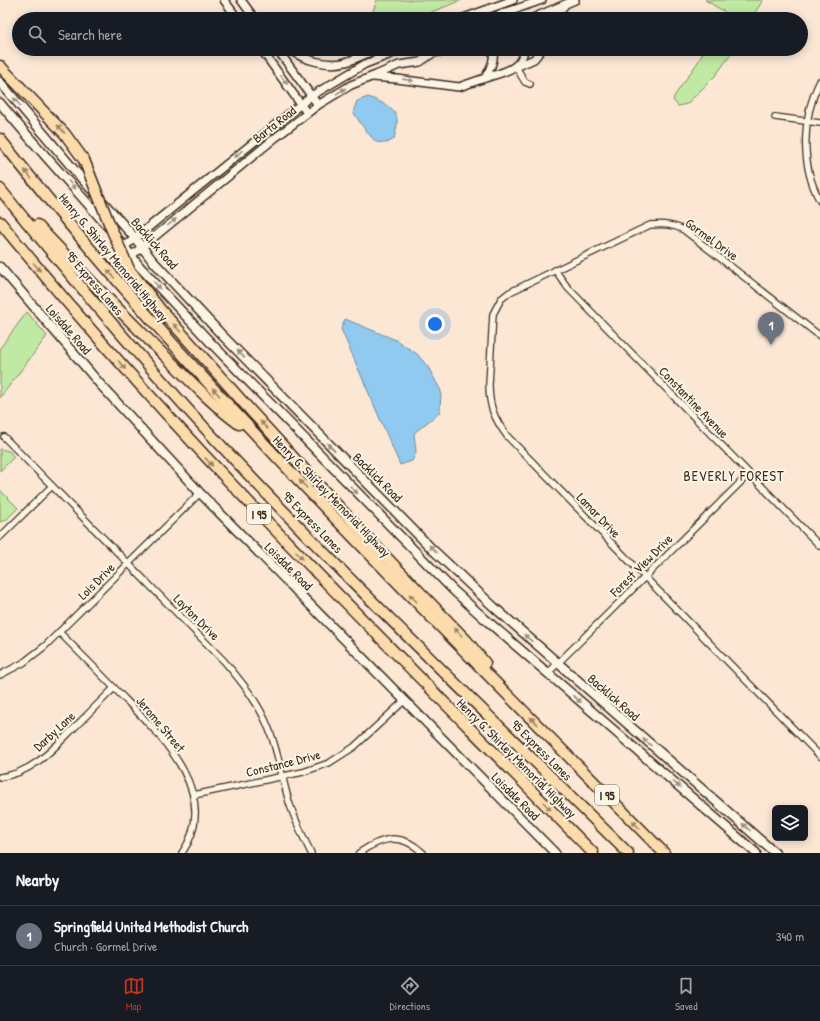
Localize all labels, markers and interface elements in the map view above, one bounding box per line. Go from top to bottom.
search box [12,12,808,56]
icon: search [26,23,48,45]
text: Search here [58,24,122,45]
one-way arrow [280,75,288,86]
one-way arrow [402,77,414,83]
one-way arrow [335,88,347,95]
one-way arrow [12,97,22,107]
street label: Barta Road [249,101,299,147]
one-way arrow [56,124,66,134]
one-way arrow [233,150,244,159]
one-way arrow [23,169,32,180]
one-way arrow [68,180,77,190]
street label: Henry G. Shirley Memorial Highway [55,189,173,325]
street label: Backlick Road [127,213,183,273]
street label: Gormel Drive [682,214,742,264]
one-way arrow [166,218,177,226]
street label: 95 Express Lanes [62,247,128,319]
one-way arrow [32,261,41,272]
one-way arrow [106,269,115,279]
one-way arrow [152,280,161,290]
street label: Loisdale Road [42,300,96,358]
pin: 1 [758,312,784,345]
your location [425,314,445,334]
one-way arrow [173,323,182,334]
one-way arrow [236,349,246,359]
one-way arrow [117,360,126,371]
street label: Constantine Avenue [655,362,733,442]
one-way arrow [211,387,220,397]
one-way arrow [260,421,269,430]
street label: Henry G. Shirley Memorial Highway [269,431,395,561]
one-way arrow [326,442,336,452]
street label: Backlick Road [349,448,407,506]
one-way arrow [204,457,213,466]
district label: BEVERLY FOREST [684,466,784,485]
one-way arrow [299,480,308,489]
one-way arrow [349,485,358,495]
street label: 95 Express Lanes [279,487,347,557]
street label: Lamar Drive [573,488,625,542]
road number: I 95 [247,504,271,524]
street label: Forest View Drive [605,530,676,601]
street label: Loisdale Road [261,538,317,594]
one-way arrow [428,544,438,554]
one-way arrow [294,550,304,560]
street label: Lois Drive [74,559,118,603]
street label: Layton Drive [170,590,224,644]
one-way arrow [408,593,418,603]
one-way arrow [454,627,463,637]
one-way arrow [523,633,533,642]
street label: Backlick Road [584,669,644,725]
street label: Jerome Street [132,692,190,756]
street label: Henry G. Shirley Memorial Highway [453,694,581,822]
one-way arrow [572,694,583,703]
street label: Darby Lane [29,707,79,755]
street label: 95 Express Lanes [508,716,576,784]
one-way arrow [529,716,539,726]
one-way arrow [642,738,653,747]
street label: Constance Drive [244,745,322,781]
street label: Loisdale Road [488,768,544,824]
one-way arrow [670,779,681,788]
road number: I 95 [595,785,619,805]
one-way arrow [542,801,552,811]
map controls [772,805,808,841]
button: layers [772,805,808,841]
one-way arrow [631,820,641,830]
one-way arrow [740,823,751,832]
text: Nearby [16,868,59,891]
text: Springfield United Methodist Church [54,916,248,937]
text: 1 [27,927,31,945]
text: 340 m [776,927,804,945]
text: Church · Gormel Drive [54,937,157,955]
tab: Map [123,975,145,1013]
tab: Directions [390,975,430,1013]
tab: Saved [675,975,697,1013]

